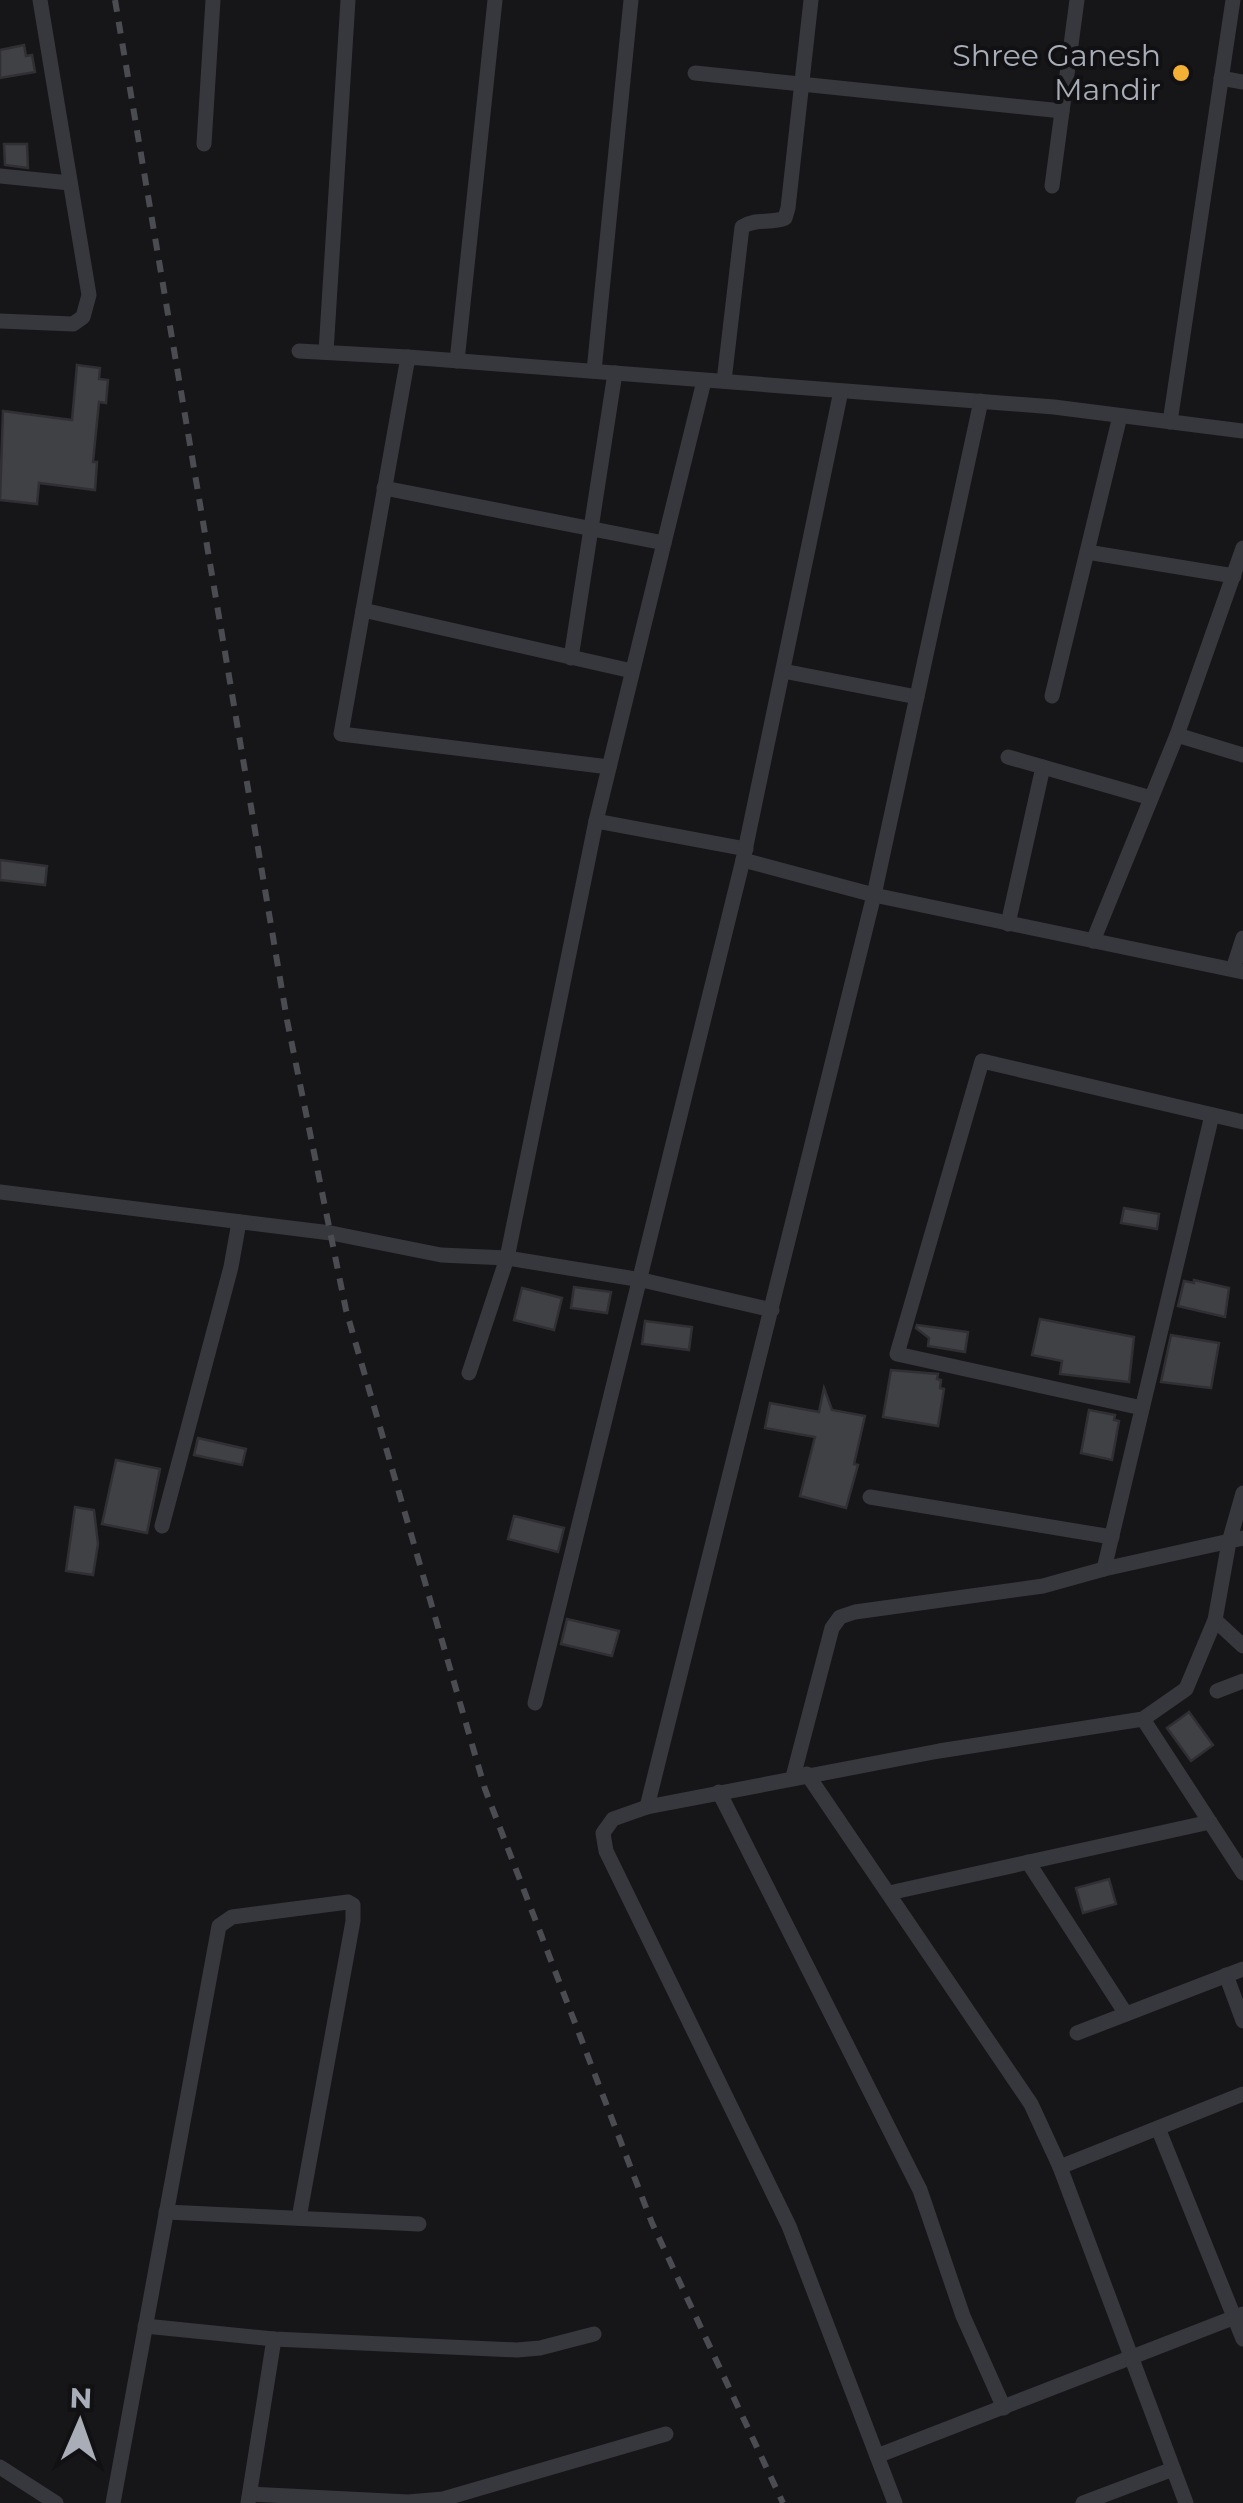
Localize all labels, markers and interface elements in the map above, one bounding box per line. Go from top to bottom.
place label: Shree Ganesh Mandir [952,37,1161,108]
marker: Shree Ganesh Mandir [1170,62,1192,84]
north arrow [30,2373,130,2473]
text: N [69,2381,93,2415]

